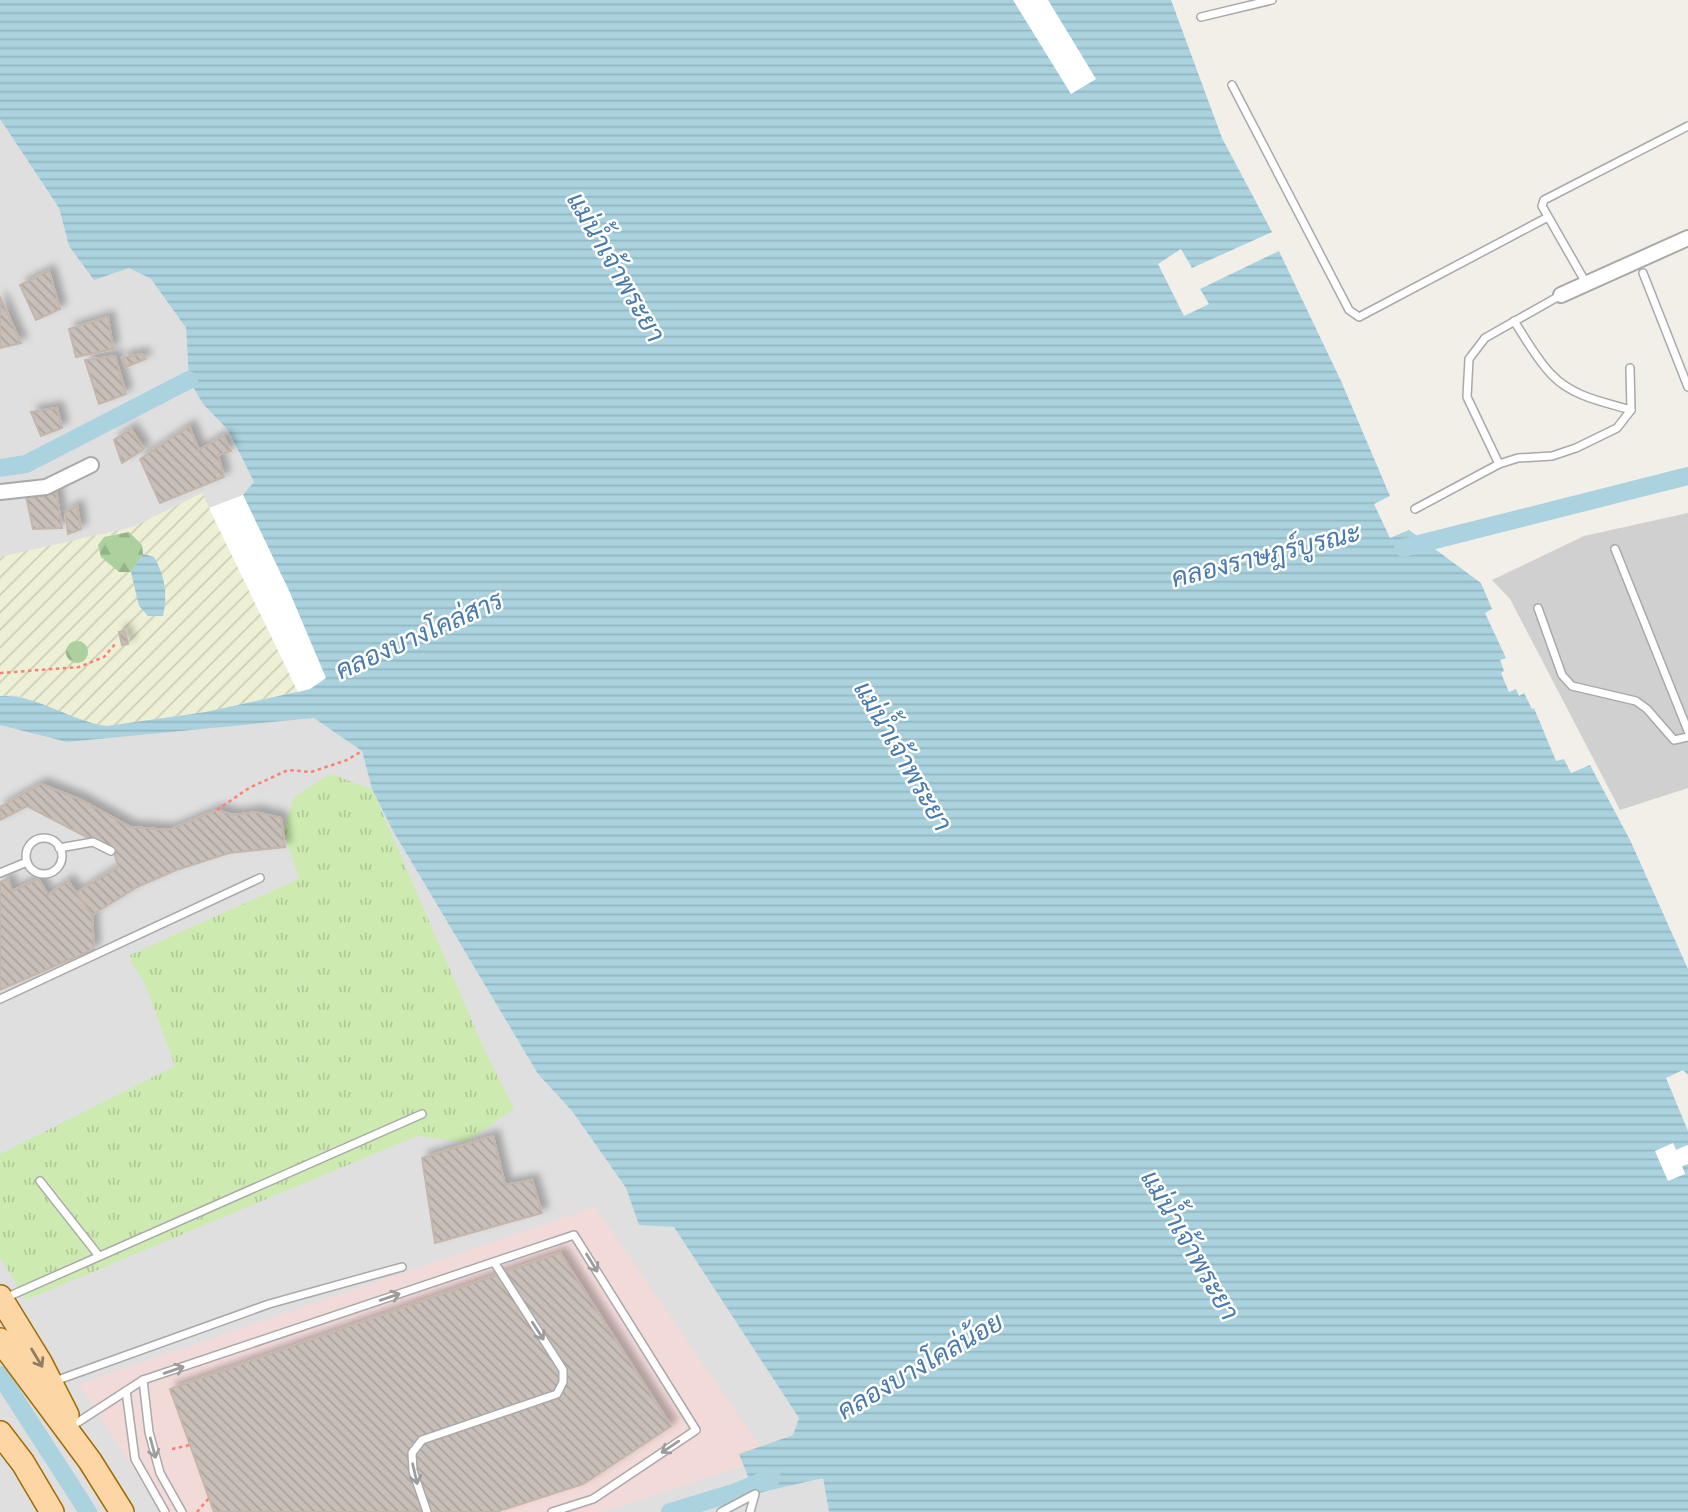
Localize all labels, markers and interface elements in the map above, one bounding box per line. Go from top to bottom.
water label: แม่น้ำเจ้าพระยา [560,184,676,348]
water label: คลองราษฎร์บูรณะ [1168,515,1365,596]
water label: คลองบางโคล่สาร [330,583,509,686]
water label: แม่น้ำเจ้าพระยา [847,673,963,837]
water label: แม่น้ำเจ้าพระยา [1134,1162,1250,1326]
one-way arrow [585,1253,599,1273]
one-way arrow [378,1290,400,1302]
water label: คลองบางโคล่น้อย [831,1306,1009,1426]
one-way arrow [531,1321,545,1340]
one-way arrow [30,1347,44,1367]
one-way arrow [163,1363,185,1375]
one-way arrow [147,1436,160,1459]
one-way arrow [661,1440,681,1454]
one-way arrow [409,1462,422,1484]

